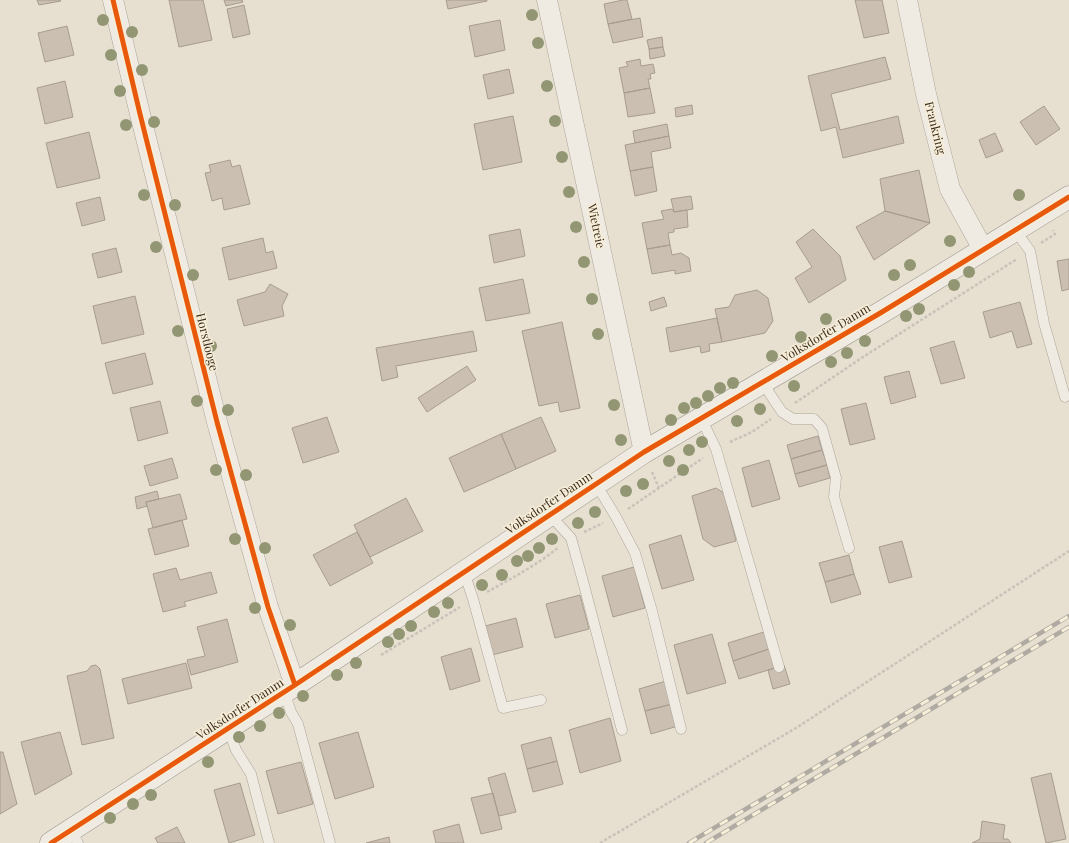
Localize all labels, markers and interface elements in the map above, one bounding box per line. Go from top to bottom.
street label: Frankring [922,100,950,157]
street label: Wietreie [584,201,609,250]
street label: Volksdorfer Damm [777,299,873,366]
street label: Horstlooge [193,311,223,372]
street label: Volksdorfer Damm [501,467,595,538]
street label: Volksdorfer Damm [192,674,287,743]

